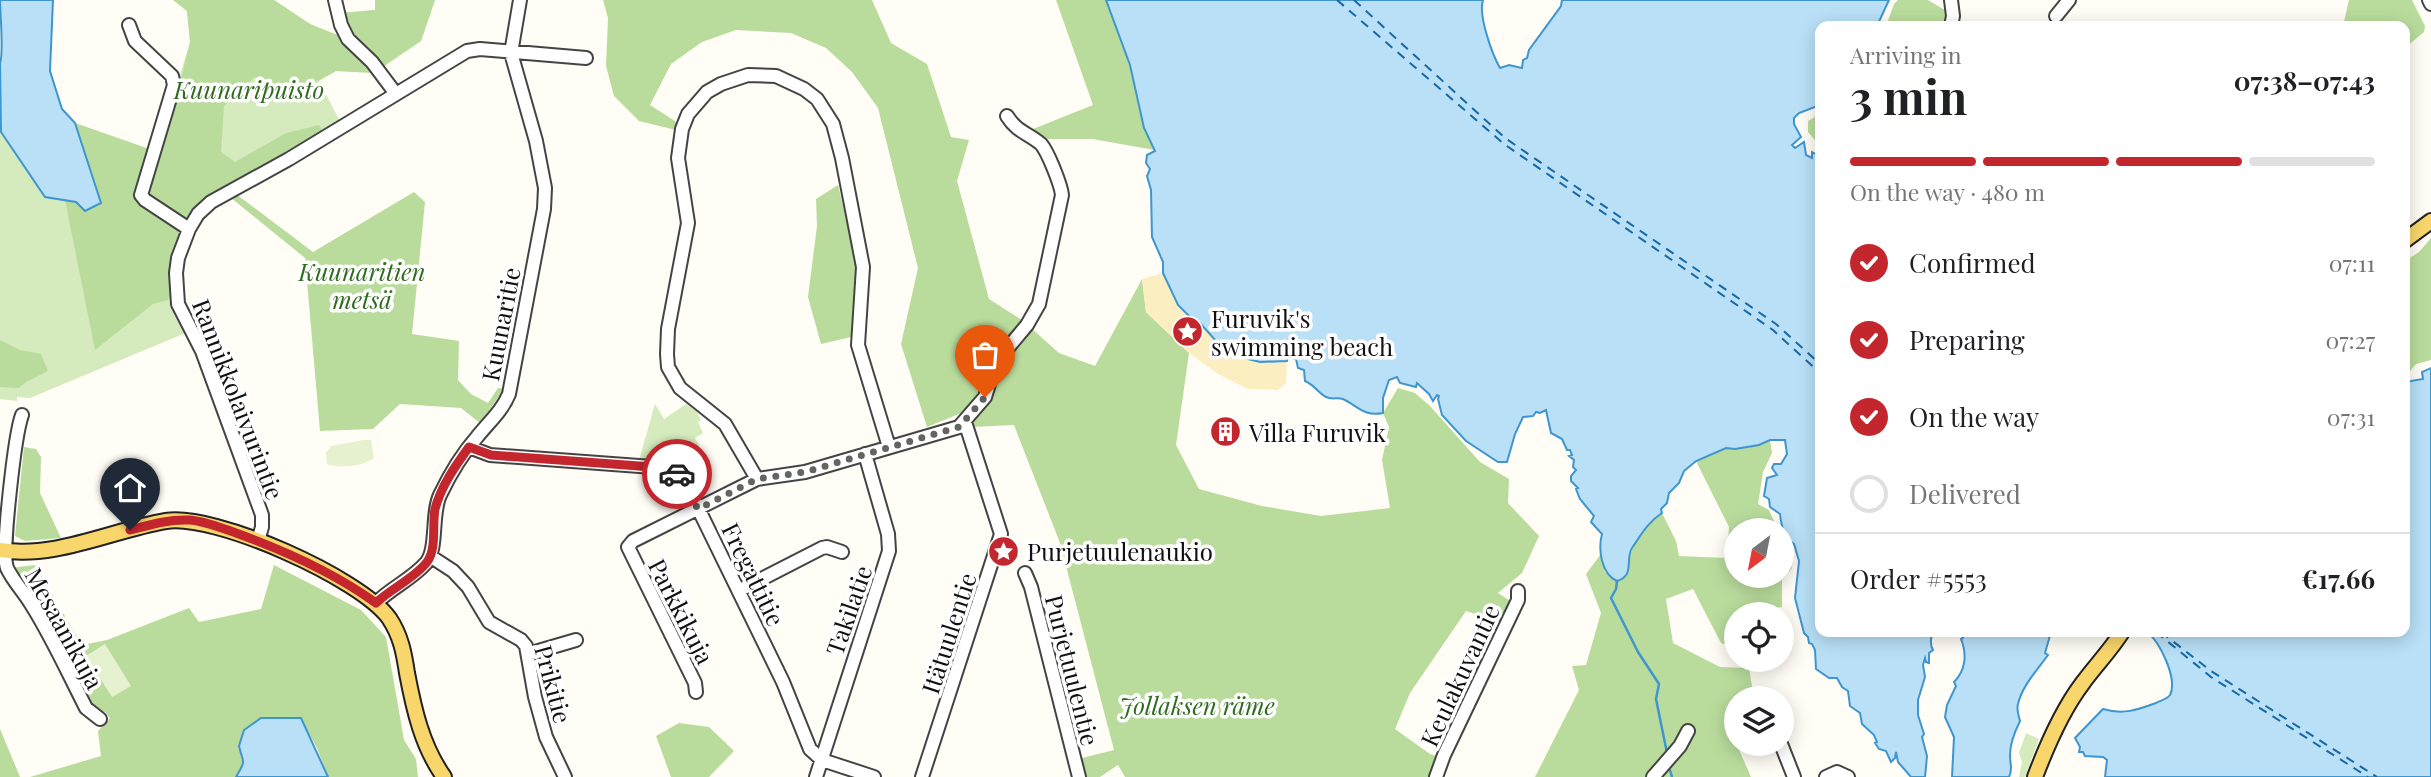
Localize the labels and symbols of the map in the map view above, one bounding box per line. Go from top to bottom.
park label: Kuunaripuisto [173,73,324,105]
park label: Kuunaritien metsä [298,255,425,315]
street label: Kuunaritie [473,264,527,384]
street label: Rannikkolaivurintie [186,294,292,504]
place label: Furuvik's swimming beach [1211,302,1393,362]
place icon: Furuvik's swimming beach [1171,315,1205,349]
pin [955,325,1015,397]
building icon: Villa Furuvik [1209,415,1243,449]
place label: Villa Furuvik [1248,416,1387,448]
courier [642,439,712,509]
pin [100,458,160,530]
street label: Fregattitie [715,517,793,631]
north arrow [1724,518,1794,588]
place icon: Purjetuulenaukio [987,534,1021,568]
place label: Purjetuulenaukio [1027,535,1213,567]
street label: Parkkikuja [642,553,722,669]
street label: Takilatie [818,561,878,659]
street label: Mesaanikuja [18,562,112,694]
street label: Itätuulentie [913,568,983,698]
street label: Purjetuulentie [1039,591,1107,749]
street label: Keulakuvantie [1412,599,1506,751]
street label: Prikitie [528,641,580,727]
park label: Jollaksen räme [1119,689,1275,721]

